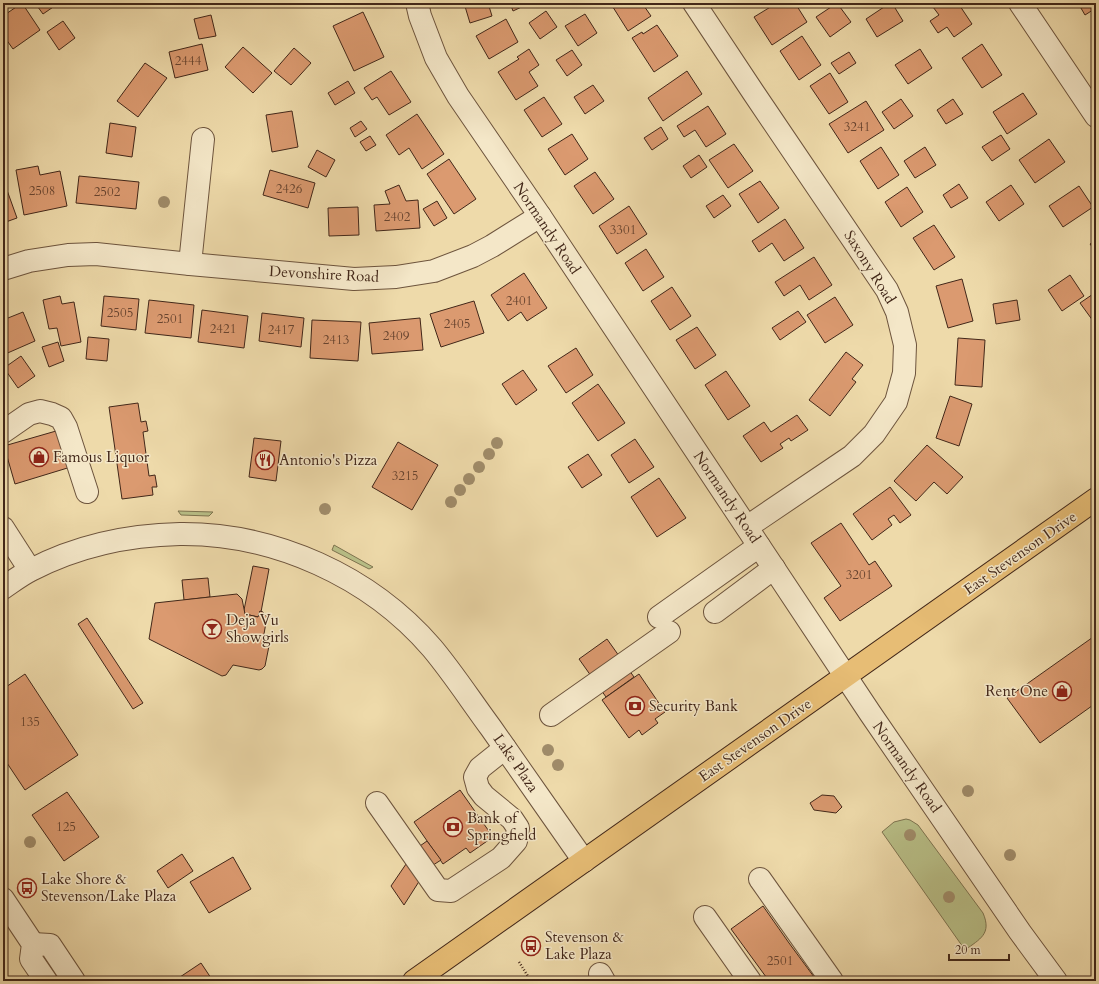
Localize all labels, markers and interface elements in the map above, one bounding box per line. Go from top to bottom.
house number: 2444 [175,52,202,70]
house number: 3241 [844,118,870,136]
street label: Normandy Road [509,178,585,278]
house number: 2426 [276,180,303,198]
house number: 2508 [29,182,55,200]
house number: 2502 [94,183,121,201]
house number: 2402 [384,208,411,226]
house number: 3301 [610,221,636,239]
street label: Saxony Road [840,227,900,308]
street label: Devonshire Road [269,261,379,287]
house number: 2401 [506,292,532,310]
house number: 2505 [107,304,133,322]
house number: 2501 [157,310,183,328]
house number: 2405 [444,315,470,333]
house number: 2421 [210,320,236,338]
house number: 2417 [268,321,295,339]
house number: 2409 [383,327,410,345]
house number: 2413 [323,331,349,349]
shop icon: Famous Liquor [28,446,50,468]
place label: Famous Liquor [53,447,150,467]
street label: Normandy Road [689,447,765,547]
restaurant icon: Antonio's Pizza [254,449,276,471]
place label: Antonio's Pizza [279,450,378,470]
house number: 3215 [392,467,418,485]
street label: East Stevenson Drive [960,506,1081,599]
house number: 3201 [846,566,872,584]
place label: Deja Vu Showgirls [226,610,289,647]
bar icon: Deja Vu Showgirls [201,618,223,640]
shop icon: Rent One [1051,680,1073,702]
place label: Rent One [985,681,1048,701]
street label: East Stevenson Drive [695,693,816,786]
bank icon: Security Bank [624,695,646,717]
place label: Security Bank [649,696,738,716]
house number: 135 [20,713,40,731]
street label: Normandy Road [868,717,946,817]
street label: Lake Plaza [489,730,544,797]
place label: Bank of Springfield [467,808,536,845]
bank icon: Bank of Springfield [442,816,464,838]
house number: 125 [56,818,76,836]
place label: Lake Shore & Stevenson/Lake Plaza [41,869,177,906]
bus stop icon: Lake Shore & Stevenson/Lake Plaza [16,877,38,899]
place label: Stevenson & Lake Plaza [545,927,624,964]
bus stop icon: Stevenson & Lake Plaza [520,935,542,957]
scale bar [949,936,1009,962]
text: 20 m [955,942,982,958]
house number: 2501 [767,952,793,970]

